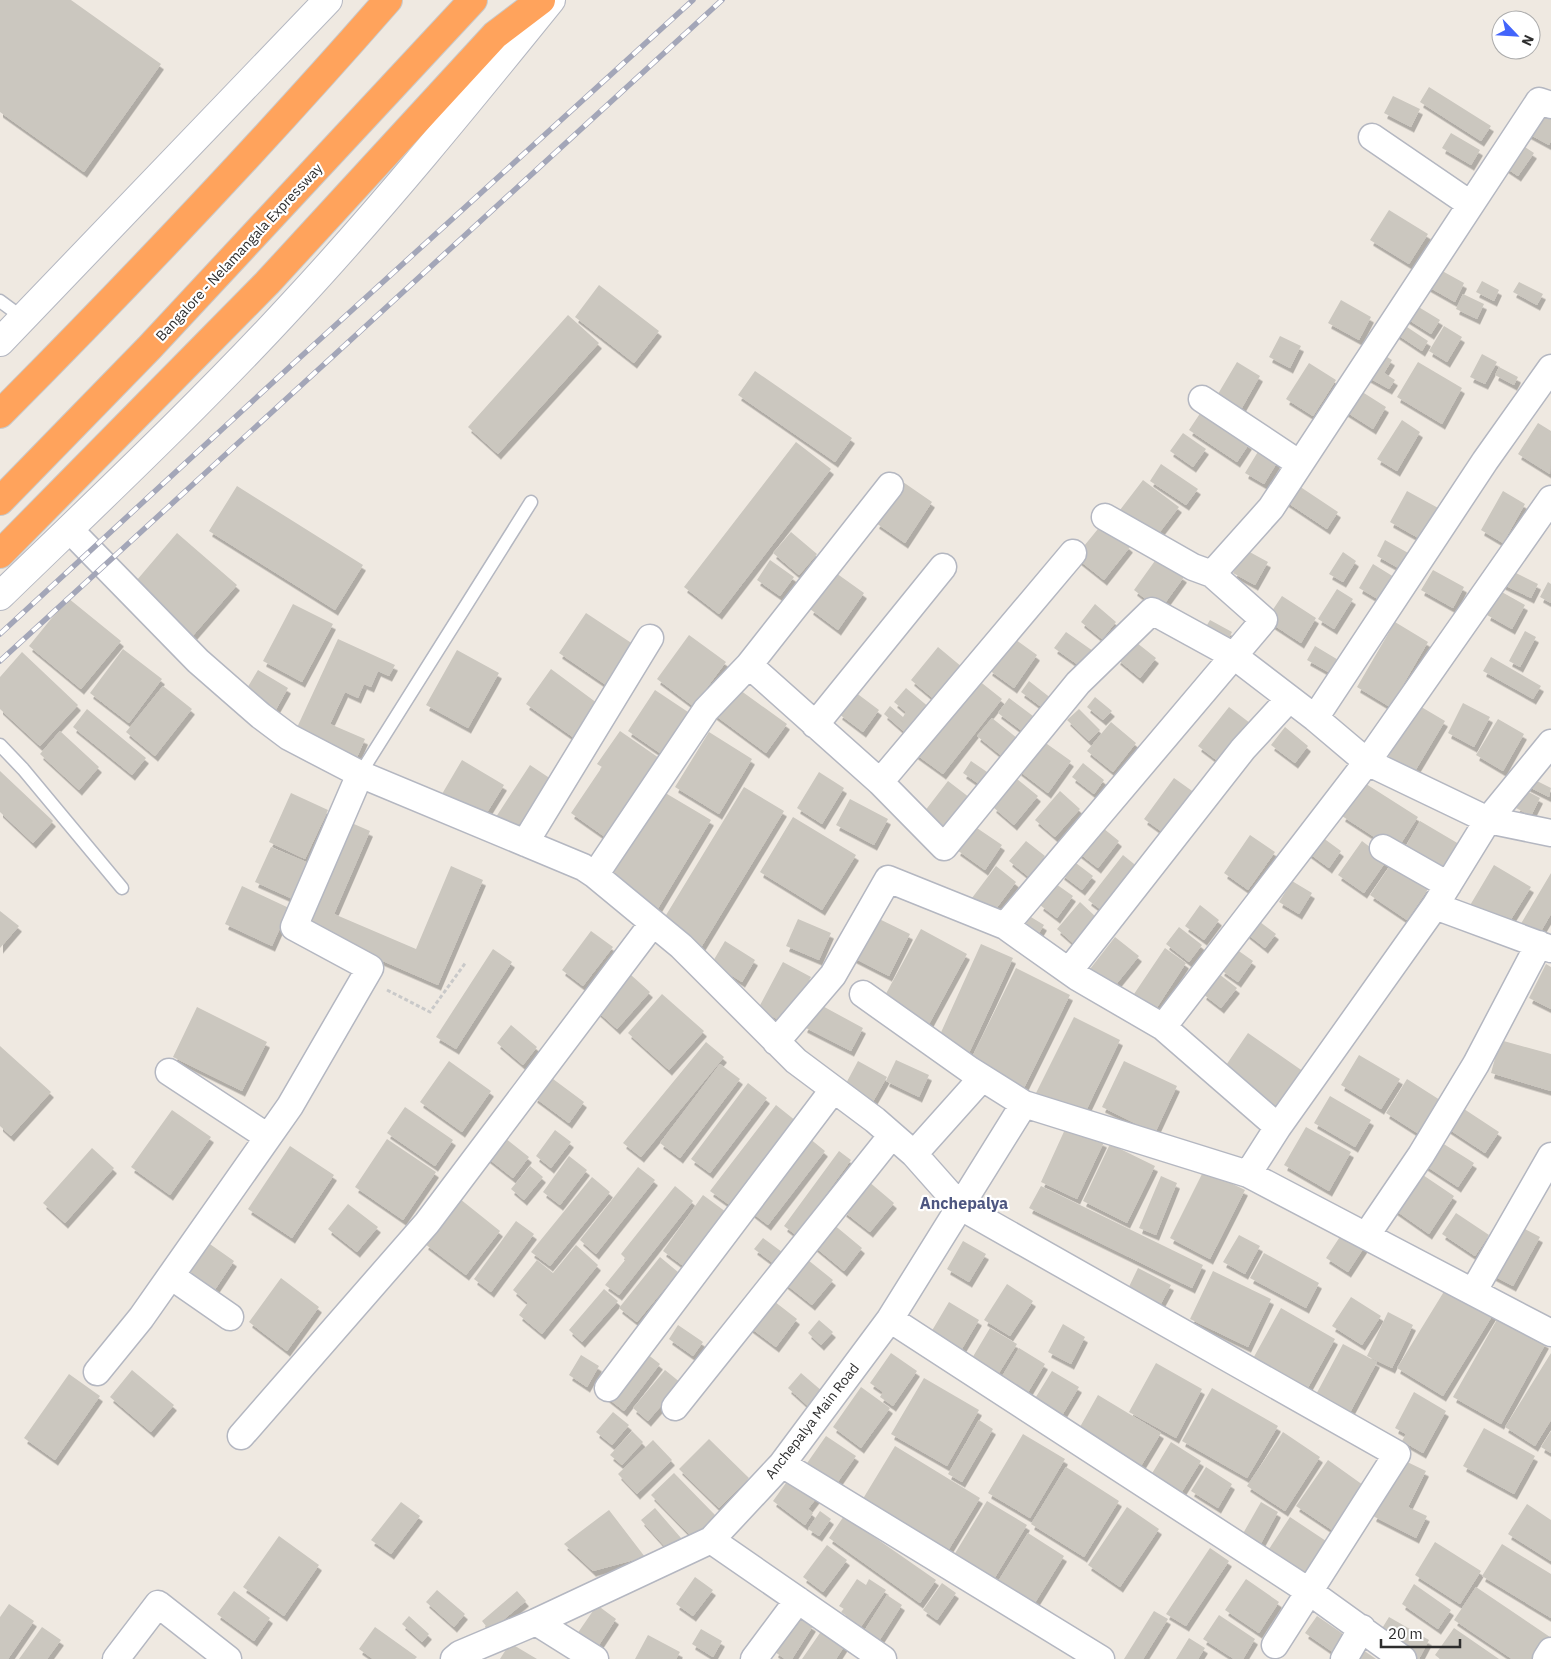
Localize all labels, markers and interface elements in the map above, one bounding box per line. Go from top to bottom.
north arrow [1491,10,1541,60]
text: N [1517,32,1538,49]
street label: Bangalore - Nelamangala Expressway [152,159,326,345]
district label: Anchepalya [920,1193,1008,1213]
street label: Anchepalya Main Road [761,1359,863,1483]
scale bar [1381,1616,1460,1648]
text: 20 m [1388,1624,1423,1643]

